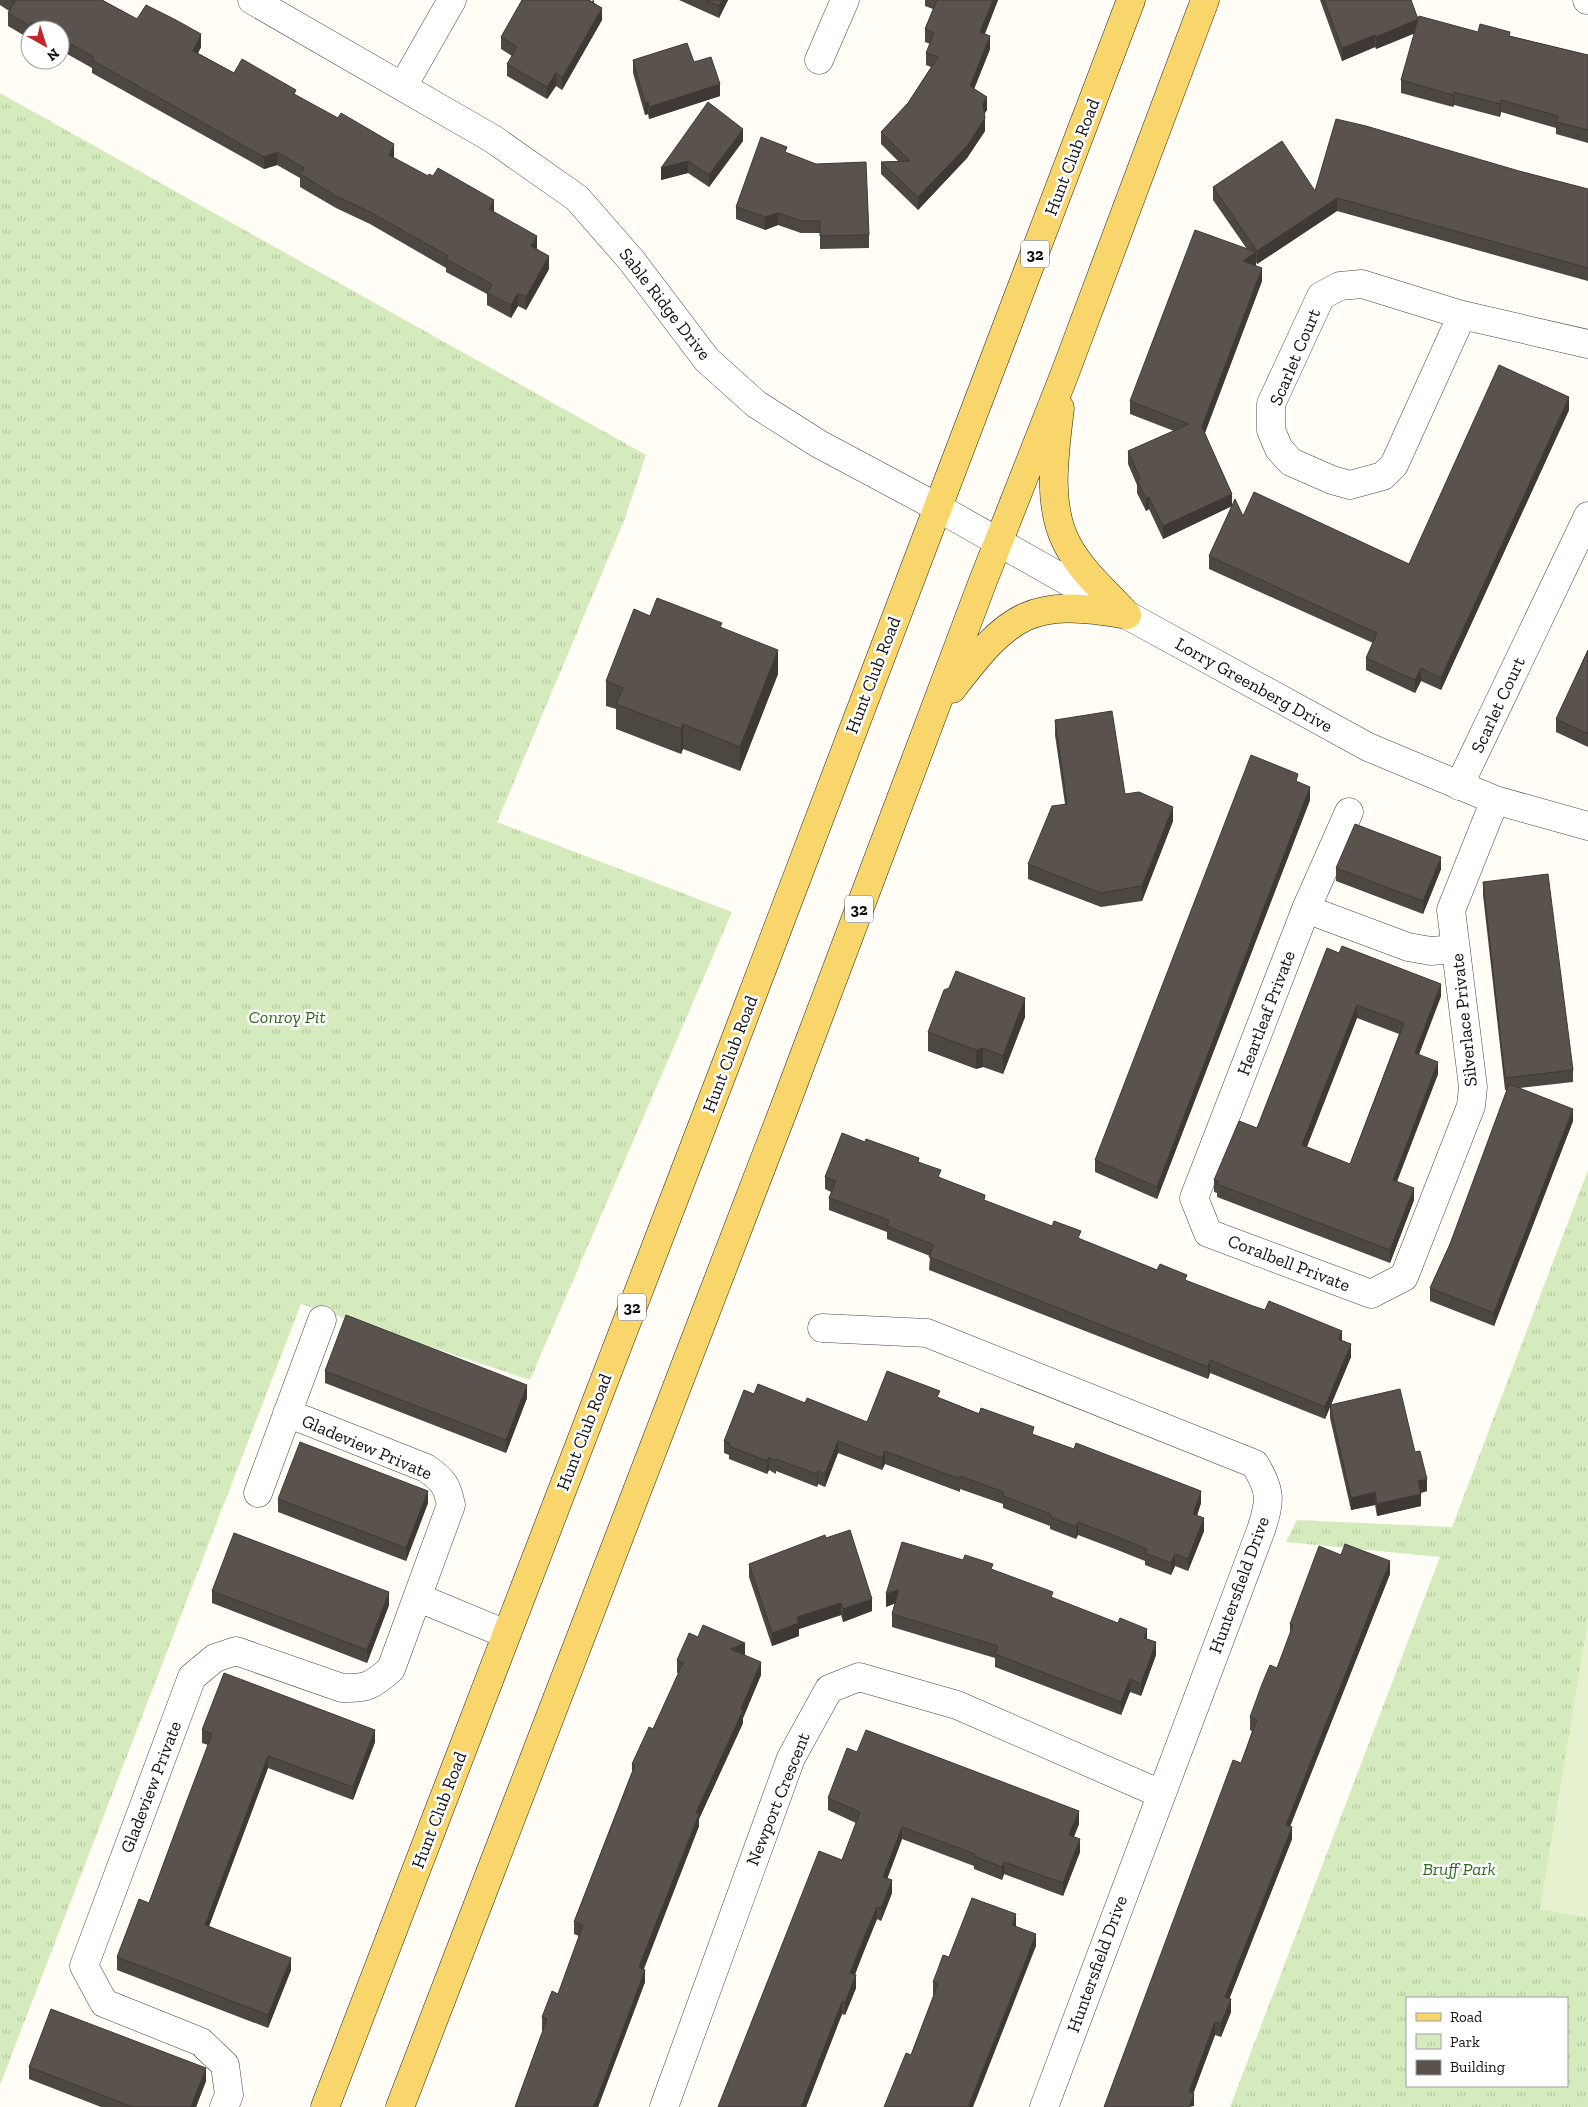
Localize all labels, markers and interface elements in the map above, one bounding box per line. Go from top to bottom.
north arrow [20,20,70,70]
text: N [43,45,62,65]
street label: Hunt Club Road [1040,95,1104,219]
road number: 32 [1021,240,1049,268]
street label: Sable Ridge Drive [614,244,716,364]
street label: Scarlet Court [1265,305,1325,409]
street label: Hunt Club Road [841,613,905,737]
street label: Lorry Greenberg Drive [1172,633,1336,737]
street label: Scarlet Court [1466,653,1530,756]
road number: 32 [845,896,873,922]
street label: Heartleaf Private [1232,947,1300,1079]
street label: Silverlace Private [1446,952,1482,1088]
street label: Hunt Club Road [698,992,762,1116]
park label: Conroy Pit [248,1006,326,1028]
street label: Coralbell Private [1225,1230,1353,1296]
road number: 32 [618,1294,646,1320]
street label: Hunt Club Road [552,1370,616,1494]
street label: Gladeview Private [298,1410,436,1484]
street label: Huntersfield Drive [1204,1514,1274,1656]
street label: Gladeview Private [116,1718,186,1856]
street label: Newport Crescent [741,1729,815,1869]
street label: Hunt Club Road [407,1748,471,1872]
park label: Bruff Park [1422,1858,1496,1880]
street label: Huntersfield Drive [1062,1893,1132,2035]
legend [1406,1997,1568,2087]
text: Road [1450,2008,1483,2026]
text: Park [1450,2033,1480,2051]
text: Building [1450,2058,1505,2076]

